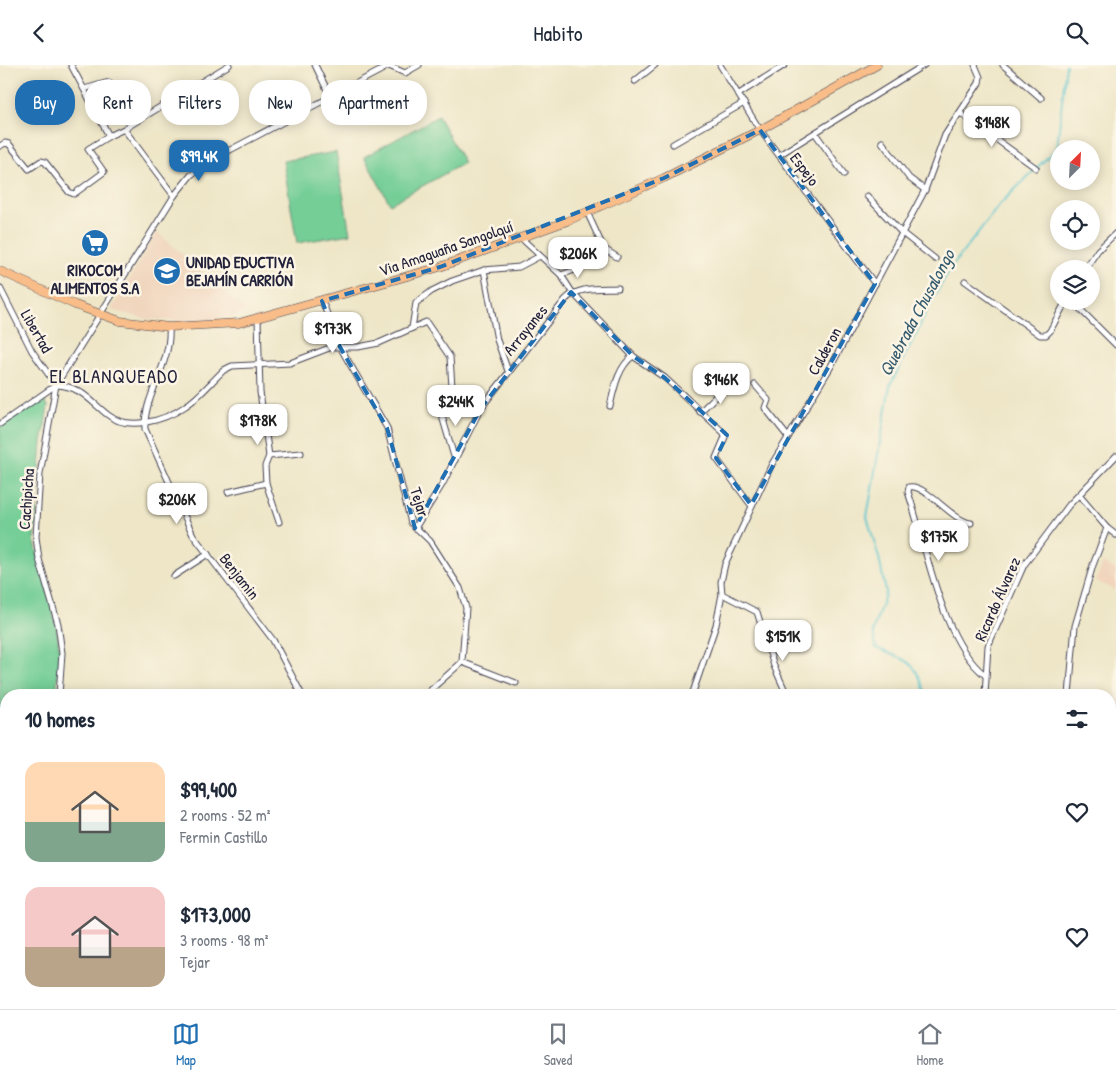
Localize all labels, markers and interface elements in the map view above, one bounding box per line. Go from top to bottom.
text: Habito [533,18,583,48]
icon: back [25,19,53,47]
icon: search [1063,19,1091,47]
chip: Buy [15,80,75,125]
chip: Rent [85,80,151,125]
chip: Filters [161,80,239,125]
chip: New [249,80,311,125]
chip: Apartment [321,80,427,125]
pin: $148K [957,106,1027,148]
text: $148K [974,111,1010,133]
pin: $99.4K [158,139,240,182]
north arrow [1050,140,1100,190]
map controls [1050,140,1100,310]
text: $99.4K [180,145,218,167]
street label: Espejo [785,148,825,191]
button: locate [1050,200,1100,250]
street label: Via Amaguaña Sangolquí [376,215,516,281]
supermarket icon: RIKOCOM ALIMENTOS S.A [80,228,110,258]
pin: $206K [543,237,613,279]
text: $206K [559,242,597,264]
water label: Quebrada Chusalongo [873,244,961,380]
place label: UNIDAD EDUCTIVA BEJAMÍN CARRIÓN [186,251,294,291]
school or university icon: UNIDAD EDUCTIVA BEJAMÍN CARRIÓN [152,256,182,286]
place label: RIKOCOM ALIMENTOS S.A [51,259,139,299]
button: layers [1050,260,1100,310]
street label: Arrayanes [498,300,552,360]
street label: Libertad [16,305,58,357]
pin: $173K [298,311,368,354]
text: $173K [314,317,352,339]
street label: Calderon [802,323,846,379]
district label: EL BLANQUEADO [49,363,179,389]
pin: $146K [686,363,756,405]
text: $146K [704,368,738,390]
pin: $244K [421,385,491,427]
text: $244K [438,390,474,412]
pin: $178K [223,403,293,446]
text: $178K [239,409,277,431]
street label: Cachipicha [13,468,39,530]
pin: $206K [142,483,212,525]
street label: Tejar [405,484,435,520]
text: $206K [158,488,196,510]
pin: $175K [904,519,974,562]
text: $175K [921,525,957,547]
street label: Benjamin [215,548,265,604]
street label: Ricardo Álvarez [969,553,1025,645]
pin: $151K [748,619,818,662]
text: $151K [766,625,800,647]
text: 10 homes [25,705,95,734]
icon: filters [1063,705,1091,733]
text: $99,400 [180,775,237,804]
icon: home [65,782,125,842]
icon: heart [1063,798,1091,826]
text: 2 rooms · 52 m² [180,804,270,826]
text: Fermin Castillo [180,826,268,848]
text: $173,000 [180,900,251,929]
icon: home [65,907,125,967]
icon: heart [1063,923,1091,951]
text: 3 rooms · 98 m² [180,929,269,951]
text: Tejar [180,951,210,973]
tab: Map [172,1020,200,1069]
tab: Saved [544,1020,572,1069]
tab: Home [916,1020,944,1069]

